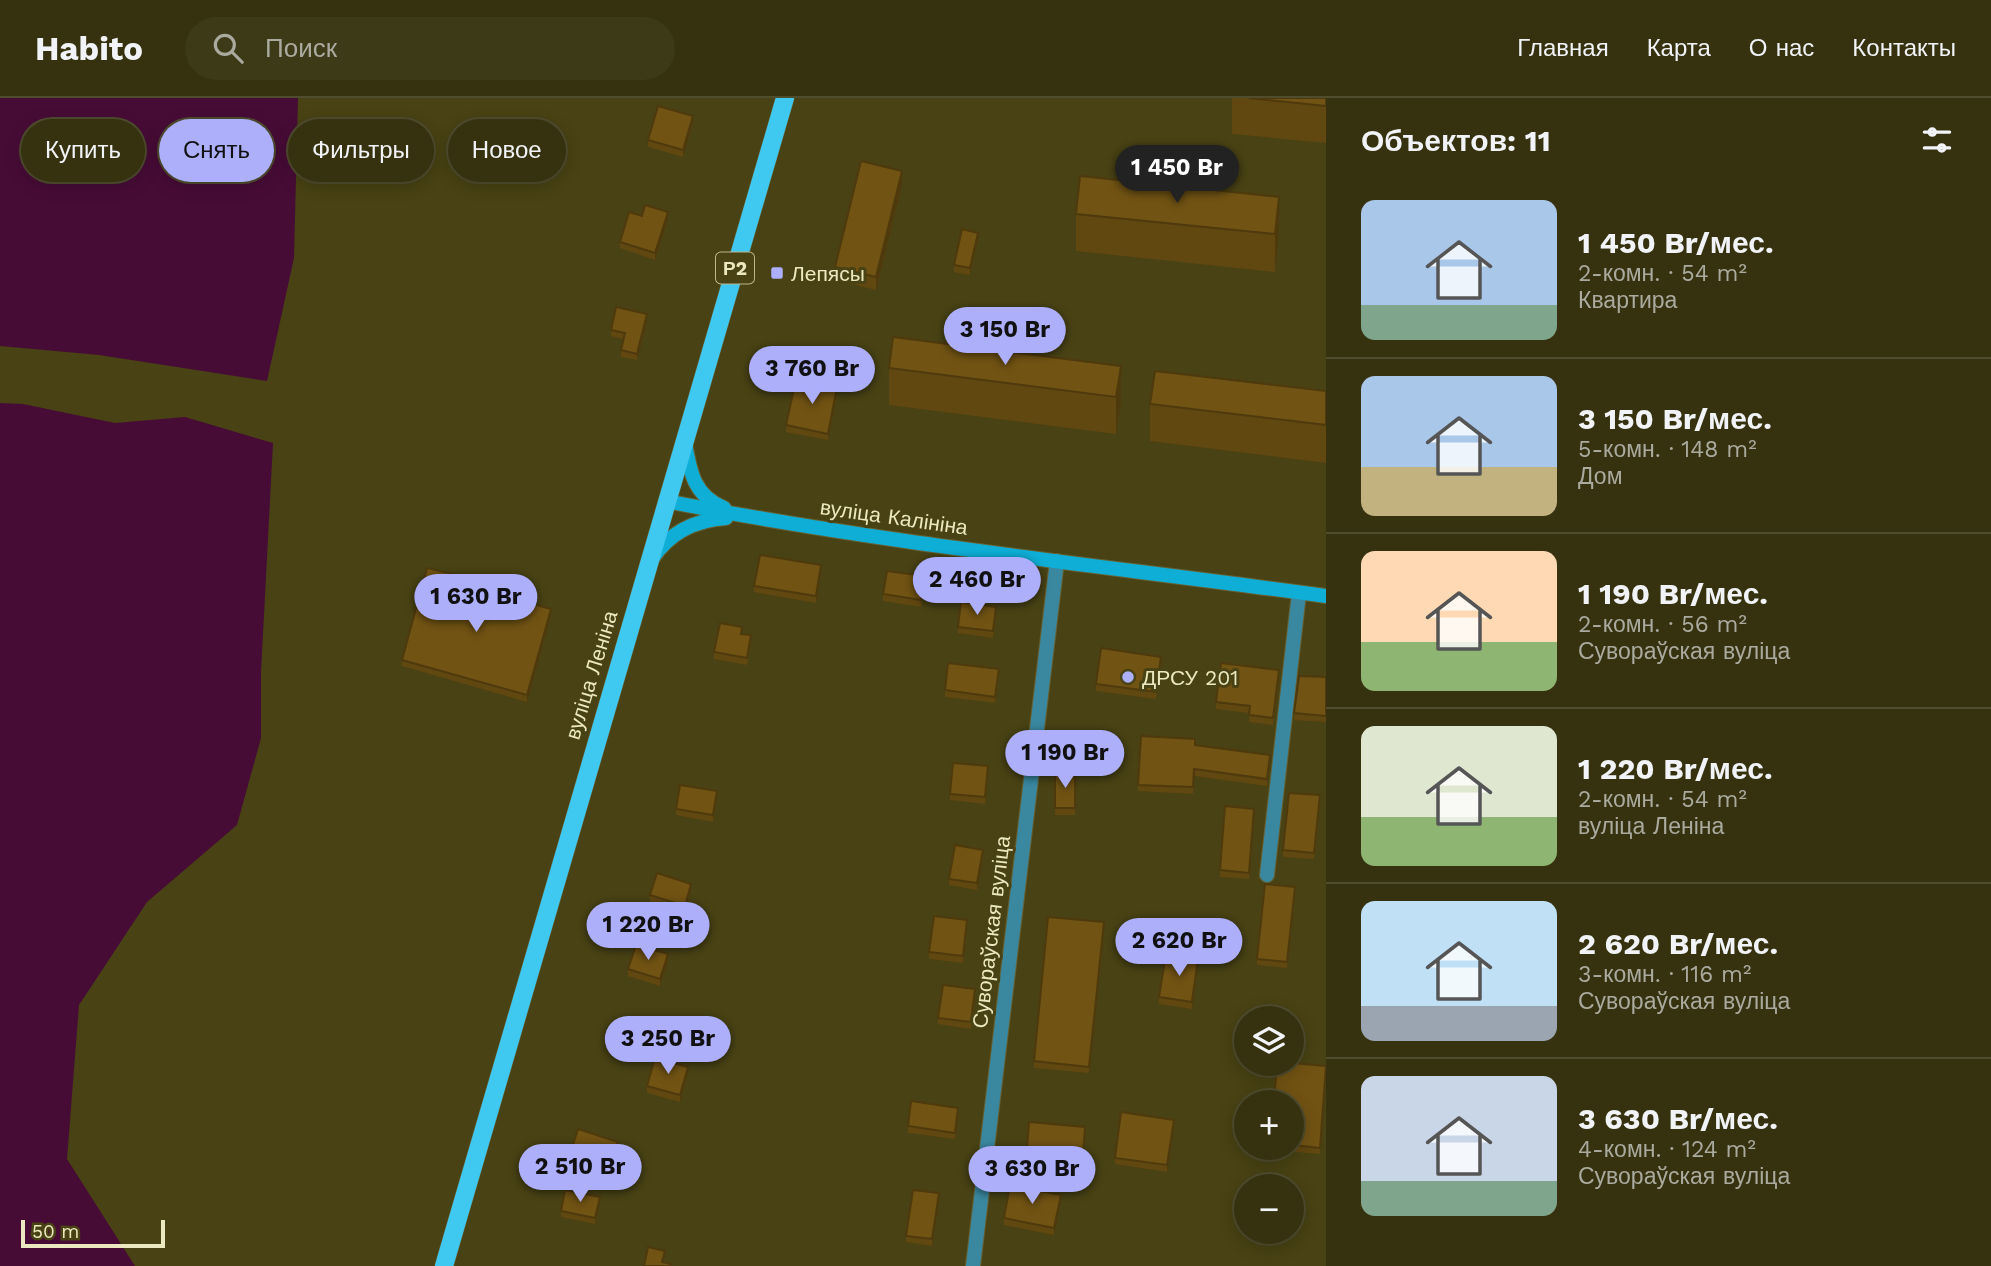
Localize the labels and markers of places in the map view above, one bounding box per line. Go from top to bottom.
pin: 1 450 Br [1105,146,1249,205]
place label: Лепясы [791,261,865,286]
marker: Лепясы [769,265,785,281]
pin: 3 150 Br [933,308,1077,367]
pin: 3 760 Br [740,346,884,406]
pin: 2 460 Br [905,558,1049,617]
pin: 1 630 Br [404,574,548,634]
place label: ДРСУ 201 [1142,665,1238,690]
marker: ДРСУ 201 [1120,669,1136,685]
pin: 1 190 Br [993,730,1137,790]
pin: 1 220 Br [576,902,720,962]
pin: 2 620 Br [1107,918,1251,978]
pin: 3 250 Br [596,1016,740,1076]
pin: 2 510 Br [508,1144,652,1204]
pin: 3 630 Br [960,1146,1104,1206]

